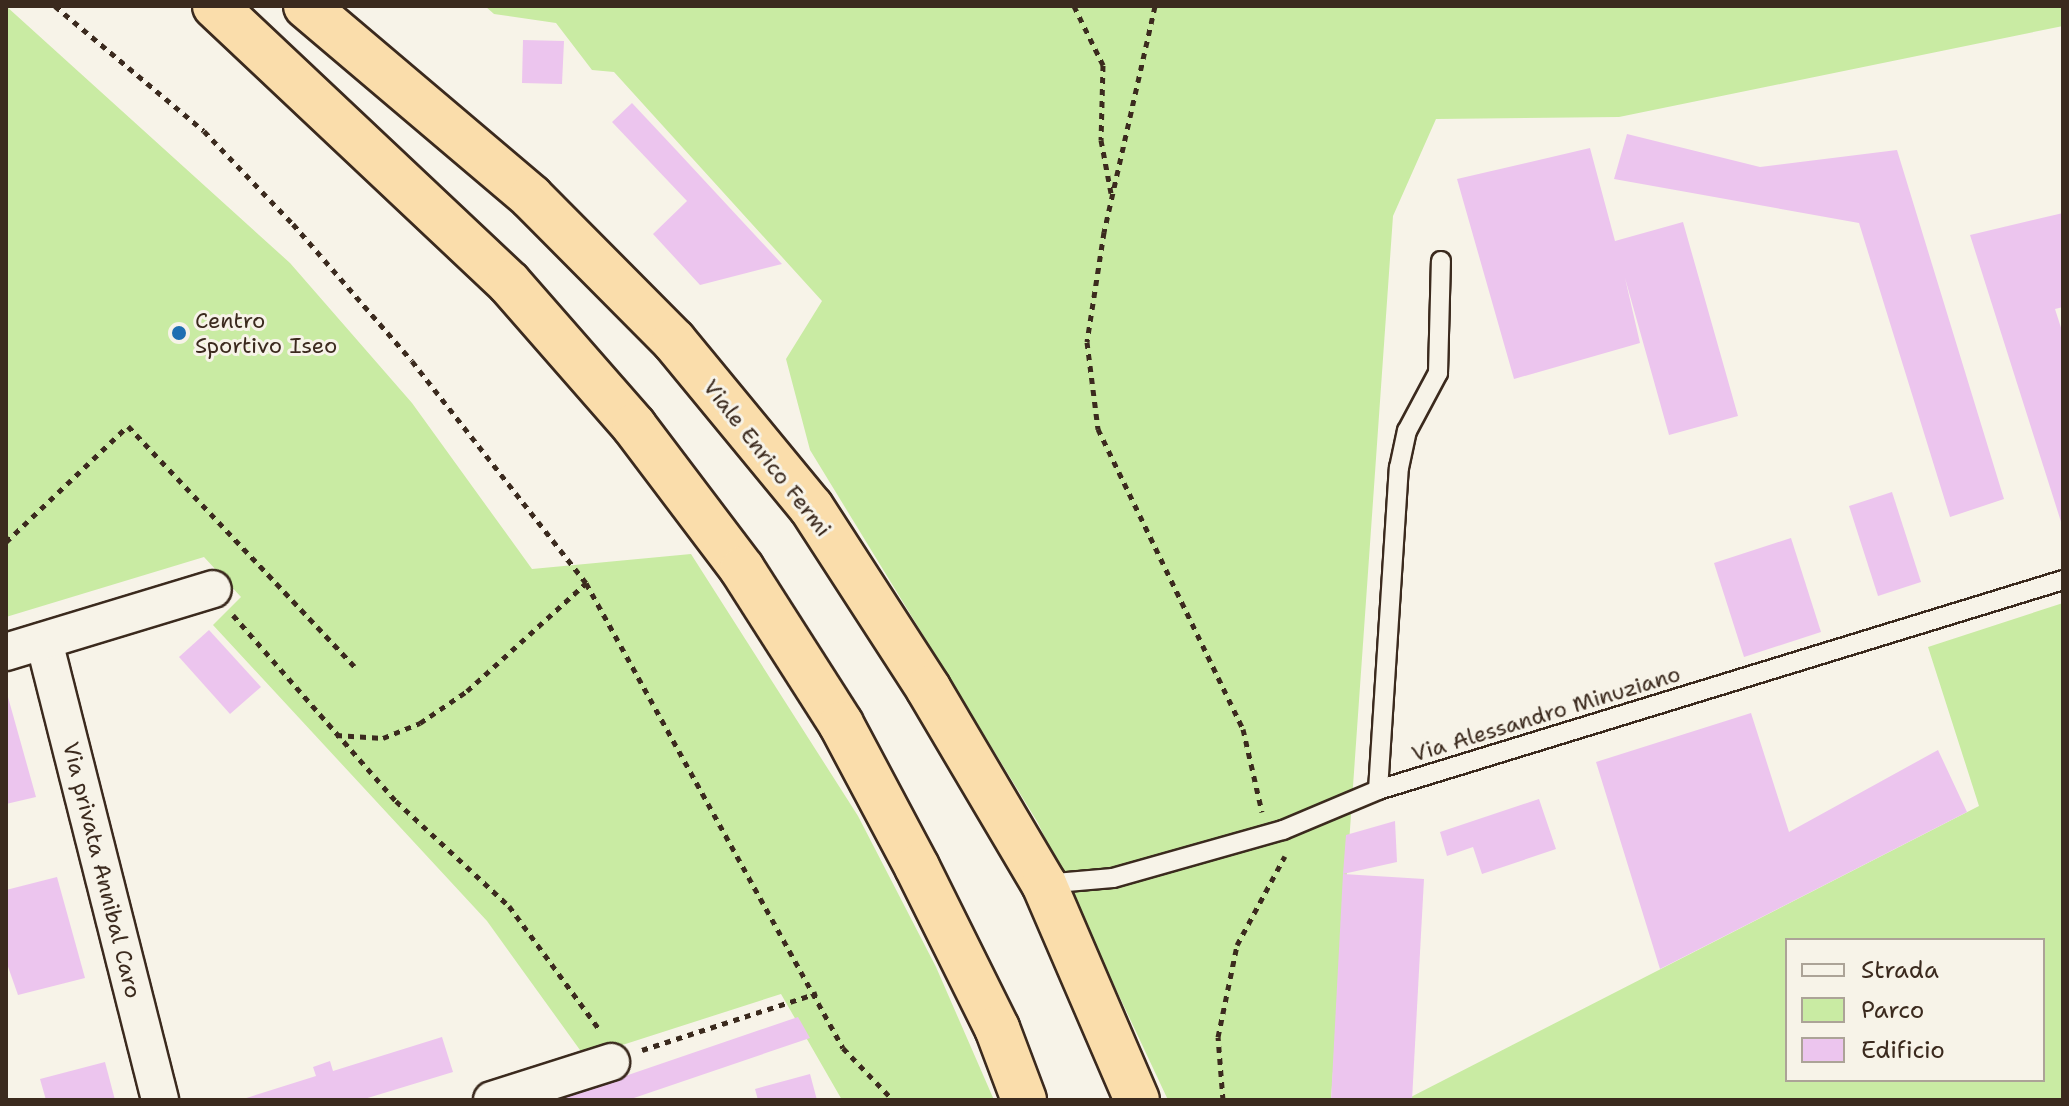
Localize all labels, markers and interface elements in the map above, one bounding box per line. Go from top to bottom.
place label: Centro Sportivo Iseo [195,307,337,358]
marker: Centro Sportivo Iseo [170,324,188,342]
street label: Viale Enrico Fermi [697,374,837,542]
street label: Via Alessandro Minuziano [1408,661,1684,767]
street label: Via privata Annibal Caro [57,739,147,1001]
legend [1785,938,2045,1082]
text: Strada [1861,954,1939,986]
text: Parco [1861,994,1924,1026]
text: Edificio [1861,1034,1945,1066]

